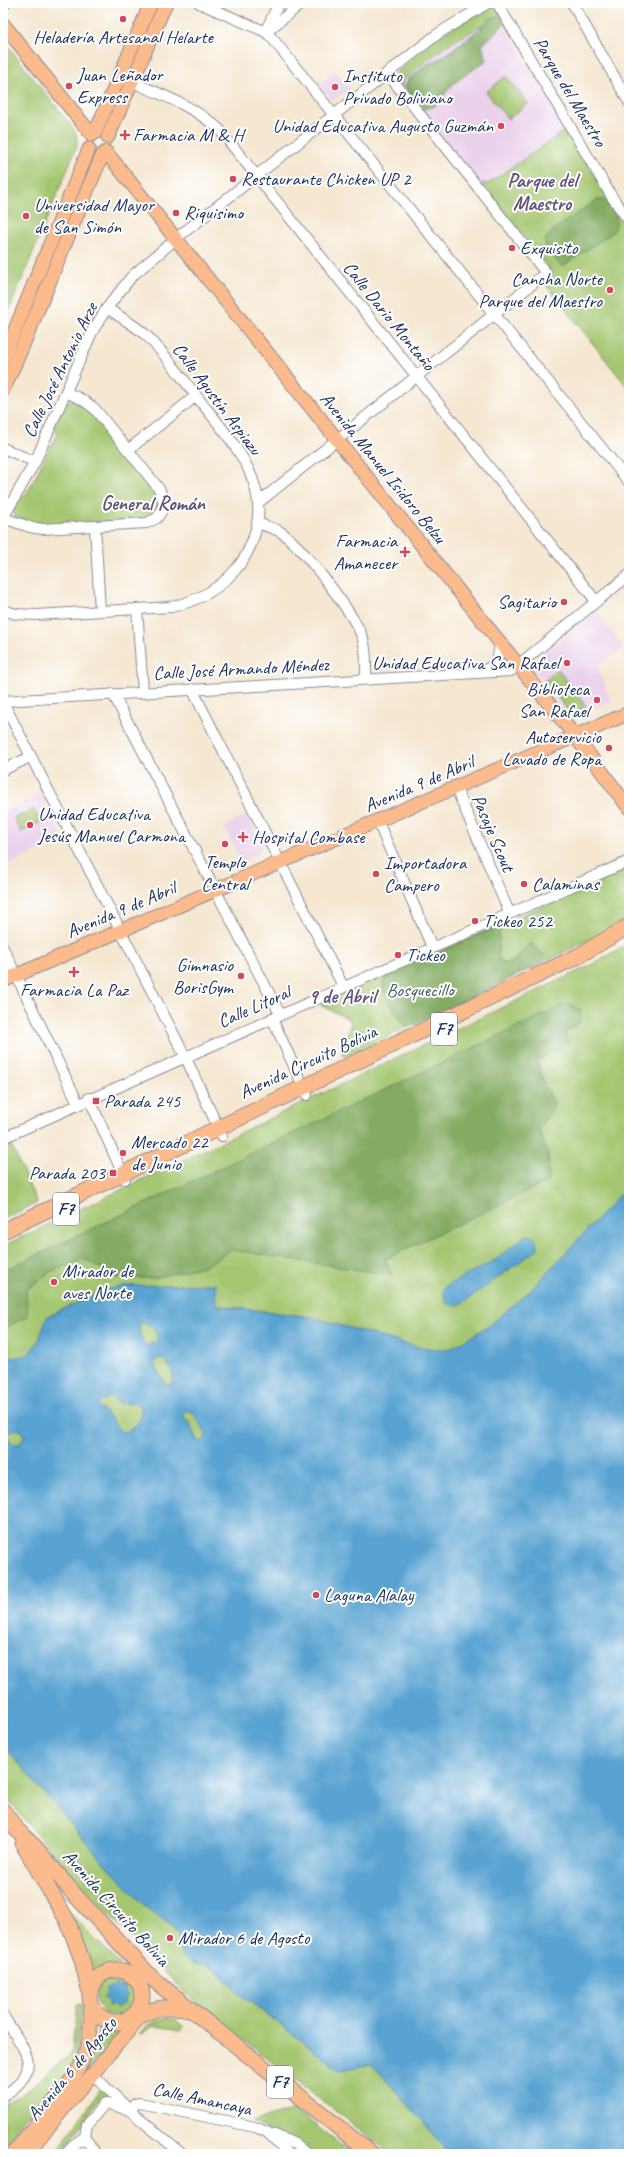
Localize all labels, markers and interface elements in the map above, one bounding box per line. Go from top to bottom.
marker: Heladería Artesanal Helarte [118,14,128,24]
place label: Heladería Artesanal Helarte [33,25,215,49]
street label: Parque del Maestro [528,33,613,152]
place label: Juan Leñador Express [76,63,164,109]
place label: Instituto Privado Boliviano [343,64,454,110]
marker: Juan Leñador Express [64,81,74,91]
marker: Instituto Privado Boliviano [330,82,340,92]
place label: Unidad Educativa Augusto Guzmán [273,114,493,138]
marker: Unidad Educativa Augusto Guzmán [496,121,506,131]
place label: Farmacia M & H [133,123,247,147]
marker: Farmacia M & H [120,130,130,140]
place label: Restaurante Chicken UP 2 [241,167,412,191]
district label: Parque del Maestro [507,168,581,216]
marker: Restaurante Chicken UP 2 [228,174,238,184]
place label: Universidad Mayor de San Simón [34,193,155,239]
place label: Riquisimo [184,201,245,225]
marker: Riquisimo [171,208,181,218]
marker: Universidad Mayor de San Simón [21,211,31,221]
place label: Exquisito [520,236,579,260]
marker: Exquisito [507,243,517,253]
street label: Calle Dario Montaño [338,256,441,377]
place label: Cancha Norte Parque del Maestro [478,267,604,313]
marker: Cancha Norte Parque del Maestro [605,285,615,295]
street label: Calle José Antonio Arze [17,297,104,441]
street label: Calle Agustín Aspiazu [167,338,268,461]
street label: Avenida Manuel Isidoro Belzu [315,388,453,550]
district label: General Román [101,491,206,516]
place label: Farmacia Amanecer [334,529,399,575]
marker: Farmacia Amanecer [400,547,410,557]
place label: Sagitario [497,590,558,614]
marker: Sagitario [559,597,569,607]
place label: Unidad Educativa San Rafael [372,651,563,675]
street label: Calle José Armando Méndez [153,652,330,686]
marker: Unidad Educativa San Rafael [562,658,572,668]
place label: Biblioteca San Rafael [519,677,593,723]
marker: Biblioteca San Rafael [592,695,602,705]
place label: Autoservicio Lavado de Ropa [502,725,603,771]
marker: Autoservicio Lavado de Ropa [604,743,614,753]
street label: Avenida 9 de Abril [361,749,481,818]
street label: Pasaje Scout [466,791,521,877]
place label: Unidad Educativa Jesús Manuel Carmona [37,802,187,848]
marker: Unidad Educativa Jesús Manuel Carmona [25,820,35,830]
place label: Hospital Combase [252,825,366,849]
marker: Hospital Combase [237,831,249,843]
marker: Templo Central [220,839,230,849]
place label: Templo Central [201,850,253,896]
place label: Importadora Campero [384,851,468,897]
marker: Importadora Campero [371,869,381,879]
place label: Calaminas [532,872,601,896]
street label: Avenida 9 de Abril [63,875,183,944]
marker: Calaminas [519,879,529,889]
place label: Tickeo 252 [483,909,554,933]
marker: Tickeo 252 [470,916,480,926]
place label: Tickeo [406,943,446,967]
marker: Tickeo [393,950,403,960]
place label: Gimnasio BorisGym [173,953,235,999]
marker: Farmacia La Paz [69,967,79,977]
marker: Gimnasio BorisGym [236,971,246,981]
place label: Farmacia La Paz [20,978,130,1002]
park label: Bosquecillo [386,978,456,1002]
street label: Calle Litoral [214,979,297,1034]
district label: 9 de Abril [309,984,380,1009]
road number: F7 [431,1013,457,1045]
street label: Avenida Circuito Bolivia [235,1019,382,1104]
place label: Parada 245 [104,1089,182,1113]
marker: Parada 245 [91,1096,101,1106]
place label: Mercado 22 de Junio [131,1130,209,1176]
marker: Mercado 22 de Junio [118,1148,128,1158]
place label: Parada 203 [29,1161,106,1185]
marker: Parada 203 [108,1168,118,1178]
road number: F7 [53,1193,79,1225]
place label: Mirador de aves Norte [62,1259,135,1305]
marker: Mirador de aves Norte [49,1277,59,1287]
place label: Laguna Alalay [324,1583,415,1607]
marker: Laguna Alalay [311,1590,321,1600]
street label: Avenida Circuito Bolivia [57,1845,176,1972]
place label: Mirador 6 de Agosto [178,1926,311,1950]
marker: Mirador 6 de Agosto [165,1933,175,1943]
street label: Avenida 6 de Agosto [22,2011,123,2126]
road number: F7 [267,2066,293,2098]
street label: Calle Amancaya [151,2077,255,2121]

